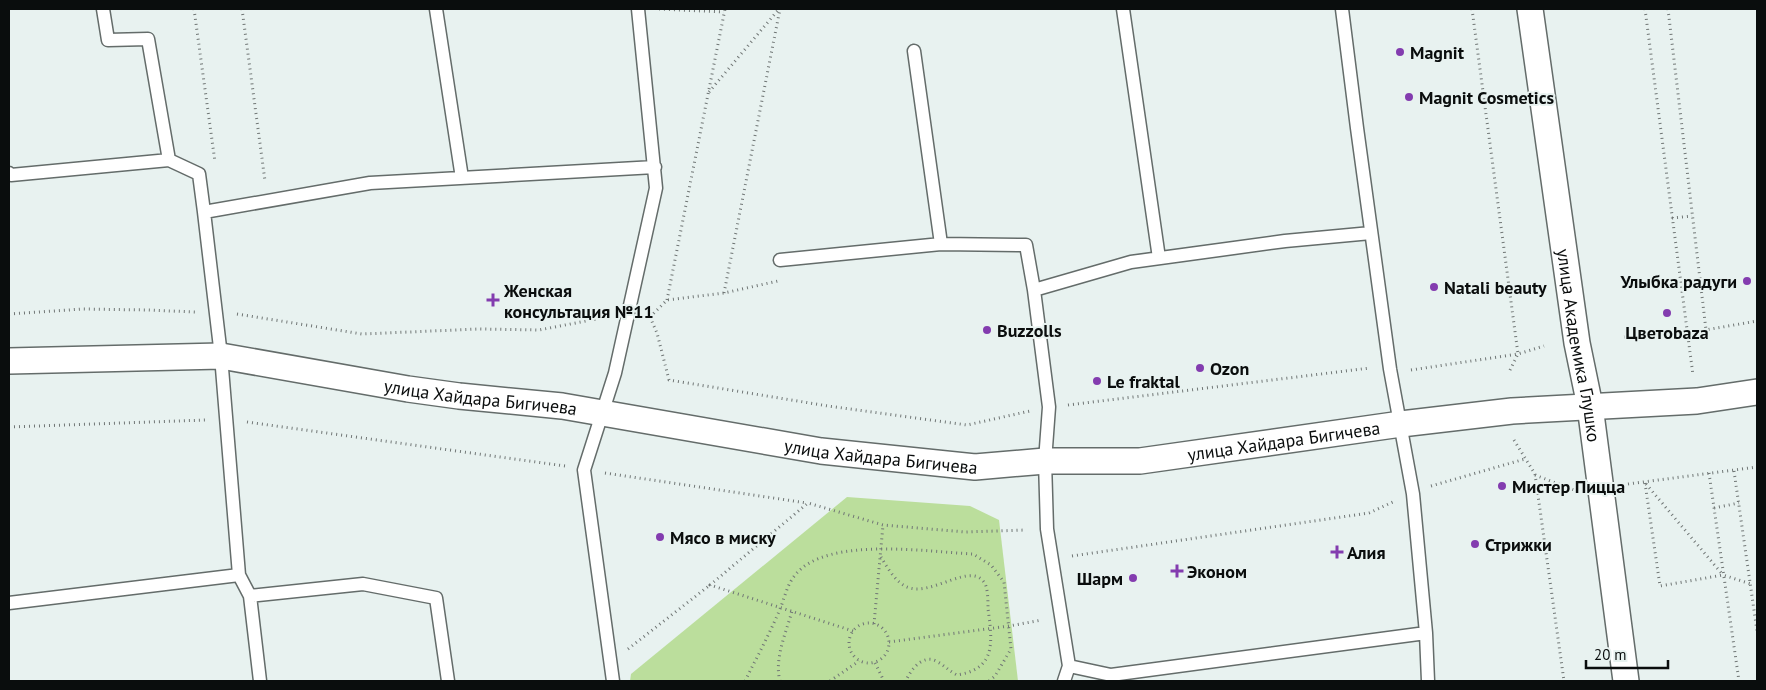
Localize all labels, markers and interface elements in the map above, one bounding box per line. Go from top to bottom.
place label: Magnit [1410,41,1465,64]
marker: Magnit [1394,46,1406,58]
place label: Magnit Cosmetics [1419,86,1554,109]
marker: Magnit Cosmetics [1403,91,1415,103]
street label: улица Академика Глушко [1552,247,1606,443]
place label: Улыбка радуги [1619,270,1737,293]
marker: Улыбка радуги [1741,275,1753,287]
place label: Natali beauty [1444,276,1547,299]
place label: Женская консультация №11 [503,279,654,323]
marker: Natali beauty [1428,281,1440,293]
marker: Женская консультация №11 [486,293,500,307]
marker: Цветоbaza [1661,307,1673,319]
place label: Buzzolls [997,319,1062,342]
place label: Цветоbaza [1625,321,1709,344]
marker: Buzzolls [981,324,993,336]
place label: Ozon [1210,357,1249,380]
marker: Ozon [1194,362,1206,374]
place label: Le fraktal [1107,370,1180,393]
street label: улица Хайдара Бигичева [382,373,579,420]
marker: Le fraktal [1091,375,1103,387]
street label: улица Хайдара Бигичева [1186,416,1382,466]
street label: улица Хайдара Бигичева [783,433,979,479]
place label: Мистер Пицца [1512,475,1625,498]
marker: Мистер Пицца [1496,480,1508,492]
place label: Мясо в миску [670,526,776,549]
marker: Мясо в миску [654,531,666,543]
place label: Стрижки [1485,533,1552,556]
marker: Стрижки [1469,538,1481,550]
place label: Алия [1347,541,1385,564]
marker: Алия [1331,546,1343,558]
place label: Эконом [1187,560,1247,583]
marker: Эконом [1171,565,1183,577]
place label: Шарм [1077,567,1123,590]
marker: Шарм [1127,572,1139,584]
scale bar [1586,638,1668,670]
text: 20 m [1594,645,1627,664]

